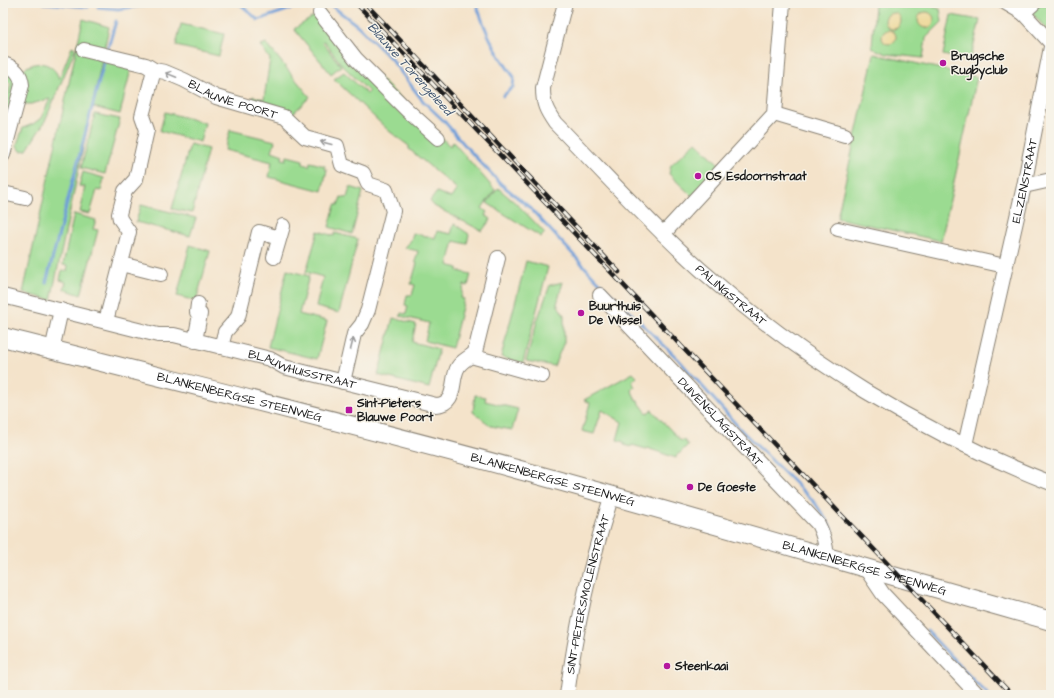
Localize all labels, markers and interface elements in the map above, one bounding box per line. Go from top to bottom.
water label: Blauwe Torengeleed [362,18,458,122]
place label: Brugsche Rugbyclub [951,48,1008,81]
marker: Brugsche Rugbyclub [938,58,948,68]
one-way arrow [165,70,177,78]
street label: BLAUWE POORT [185,75,280,123]
street label: ELZENSTRAAT [1007,136,1042,225]
one-way arrow [320,138,333,146]
place label: OS Esdoornstraat [706,168,807,185]
marker: OS Esdoornstraat [693,171,703,181]
street label: PALINGSTRAAT [692,260,771,330]
place label: Buurthuis De Wissel [589,298,642,329]
marker: Buurthuis De Wissel [576,308,586,318]
one-way arrow [348,338,356,351]
street label: BLAUWHUISSTRAAT [246,345,359,393]
street label: BLANKENBERGSE STEENWEG [155,368,325,426]
street label: DUIVENSLAGSTRAAT [674,373,768,470]
place label: Sint-Pieters Blauwe Poort [356,395,433,426]
marker: Sint-Pieters Blauwe Poort [344,405,354,415]
street label: BLANKENBERGSE STEENWEG [469,449,638,510]
place label: De Goeste [698,479,757,496]
marker: De Goeste [685,482,695,492]
street label: SINT-PIETERSMOLENSTRAAT [562,512,614,675]
street label: BLANKENBERGSE STEENWEG [781,536,949,600]
place label: Steenkaai [674,658,728,675]
marker: Steenkaai [662,661,672,671]

